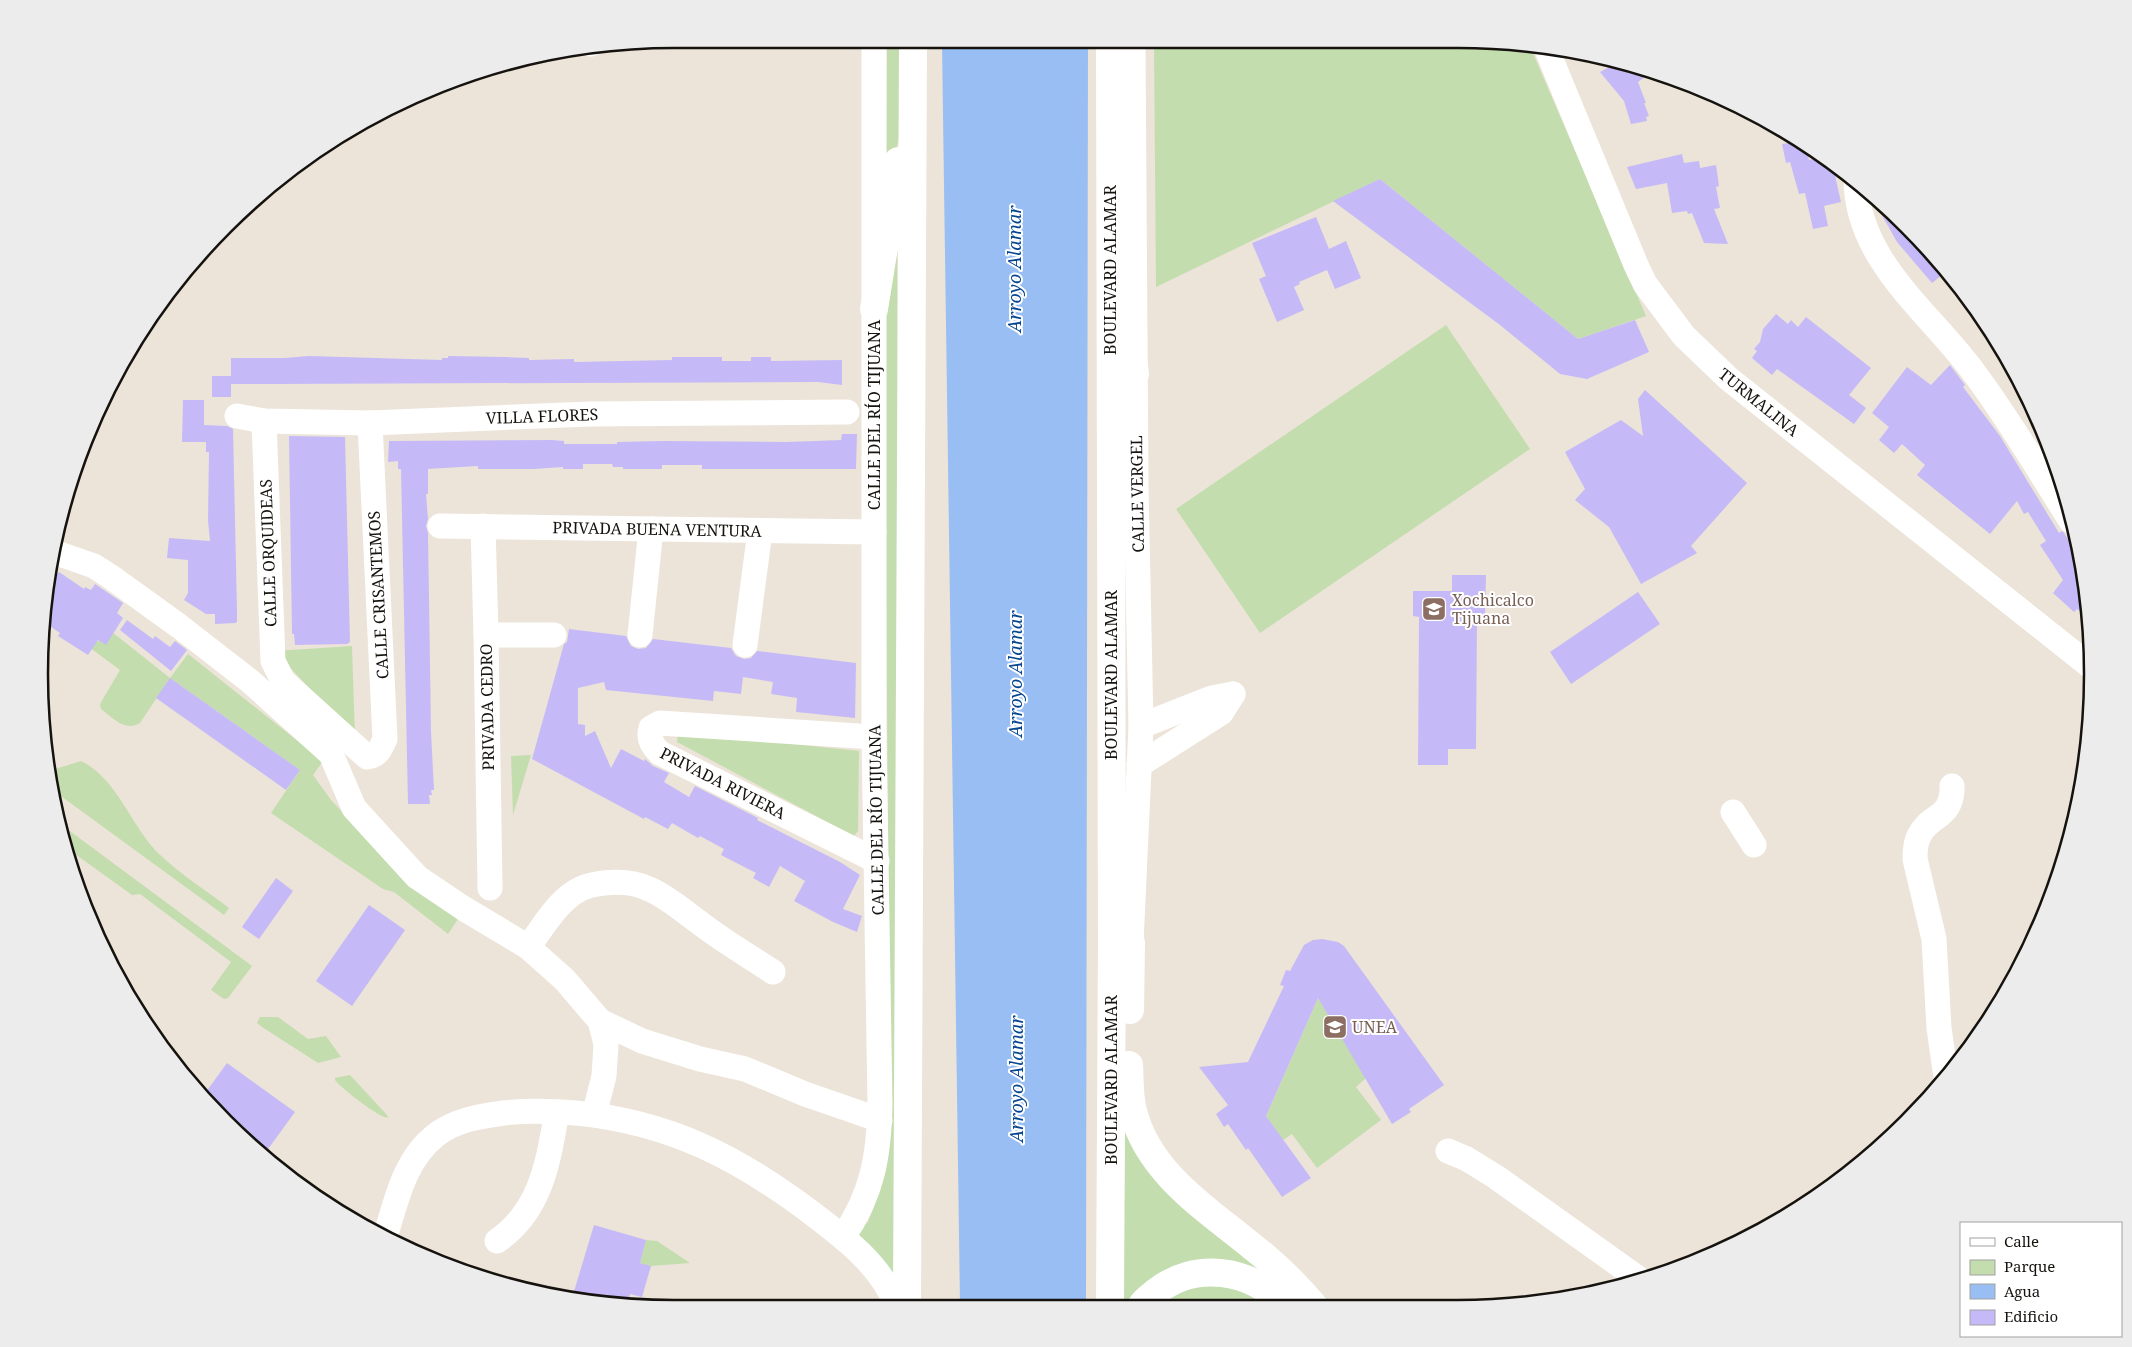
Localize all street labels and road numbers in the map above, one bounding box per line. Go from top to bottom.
street label: BOULEVARD ALAMAR [1099,185,1121,355]
street label: CALLE DEL RÍO TIJUANA [863,319,885,510]
street label: TURMALINA [1714,363,1804,442]
street label: VILLA FLORES [485,403,599,429]
street label: CALLE VERGEL [1125,435,1149,553]
street label: CALLE ORQUIDEAS [254,479,282,627]
street label: CALLE CRISANTEMOS [363,510,393,680]
street label: PRIVADA BUENA VENTURA [552,516,762,542]
street label: BOULEVARD ALAMAR [1100,590,1122,760]
street label: PRIVADA CEDRO [475,643,499,771]
street label: CALLE DEL RÍO TIJUANA [863,724,889,915]
street label: PRIVADA RIVIERA [656,742,790,825]
street label: BOULEVARD ALAMAR [1100,995,1122,1165]

